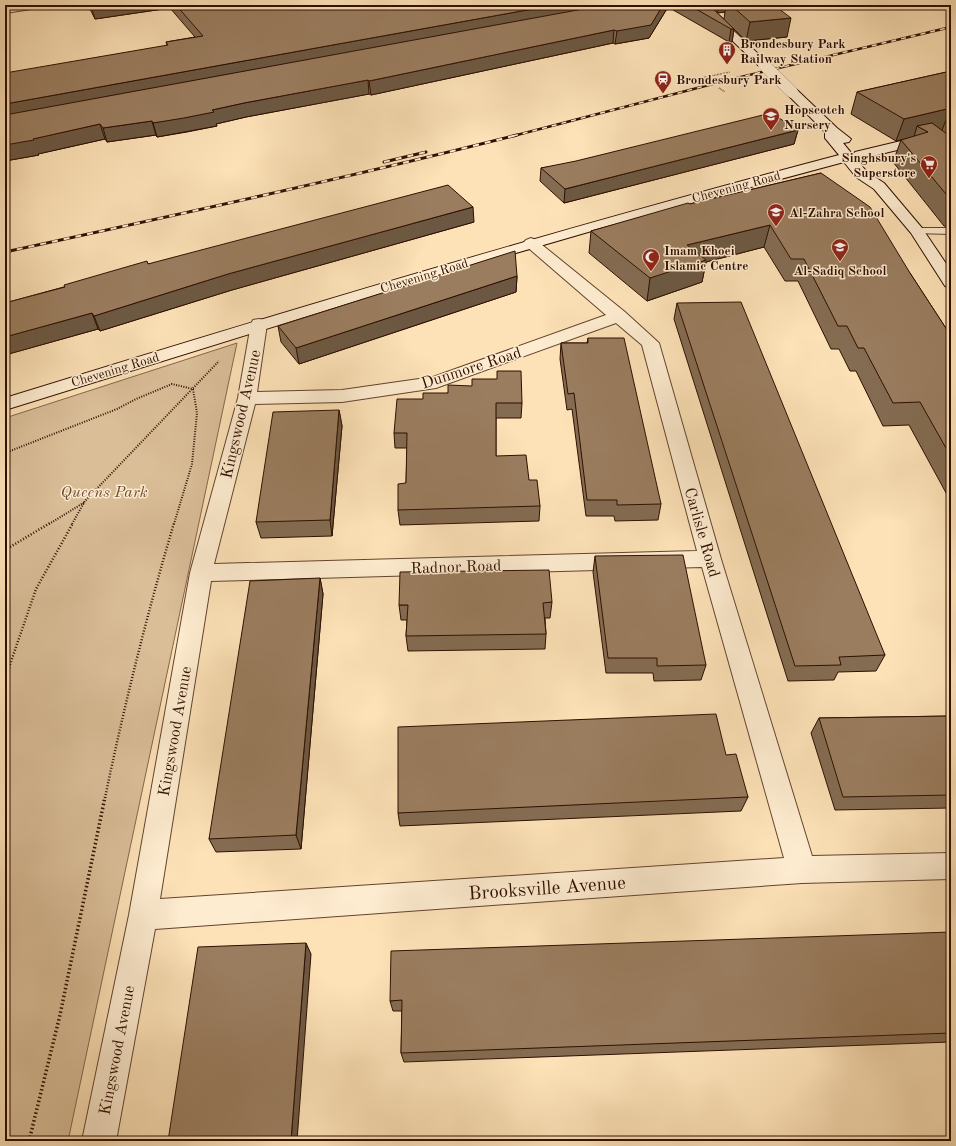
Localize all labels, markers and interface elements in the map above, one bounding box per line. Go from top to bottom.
place label: Brondesbury Park Railway Station [740,38,846,66]
building icon: Brondesbury Park Railway Station [717,40,737,65]
station icon: Brondesbury Park [653,69,673,94]
place label: Brondesbury Park [676,74,782,87]
place label: Hopscotch Nursery [784,104,845,132]
school or university icon: Hopscotch Nursery [761,106,781,131]
place label: Singhsbury's Superstore [842,152,916,180]
supermarket icon: Singhsbury's Superstore [919,154,939,179]
street label: Chevening Road [691,169,782,206]
school or university icon: Al-Zahra School [766,202,786,227]
place label: Al-Zahra School [789,207,884,220]
school or university icon: Al-Sadiq School [830,237,850,262]
place label: Imam Khoei Islamic Centre [664,245,748,273]
mosque icon: Imam Khoei Islamic Centre [641,247,661,272]
street label: Chevening Road [379,257,470,296]
place label: Al-Sadiq School [793,265,887,278]
street label: Dunmore Road [420,345,524,393]
street label: Kingswood Avenue [219,348,265,480]
street label: Chevening Road [70,351,161,390]
park label: Queens Park [60,485,148,501]
street label: Carlisle Road [681,486,722,579]
street label: Radnor Road [410,558,502,578]
street label: Kingswood Avenue [157,665,195,798]
street label: Brooksville Avenue [468,875,627,904]
street label: Kingswood Avenue [98,984,138,1117]

